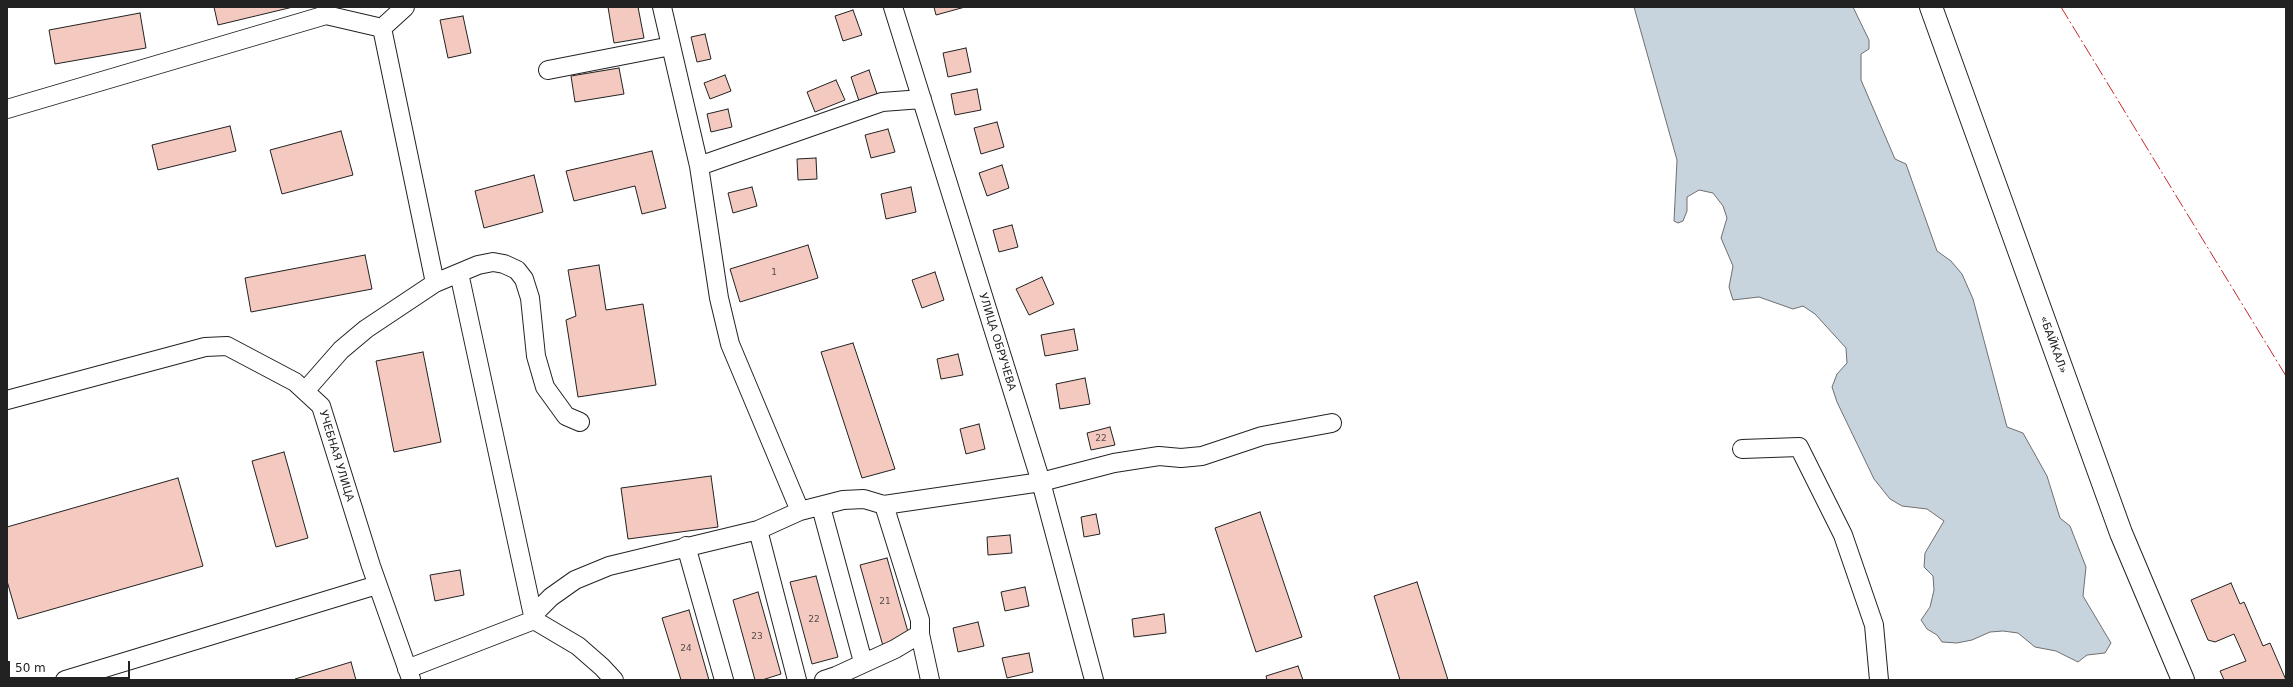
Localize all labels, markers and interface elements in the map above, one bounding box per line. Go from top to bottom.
house number: 1 [771,268,777,278]
street label: УЛИЦА ОБРУЧЕВА [976,291,1018,393]
street label: «БАЙКАЛ» [2036,314,2070,376]
street label: УЧЕБНАЯ УЛИЦА [316,409,356,503]
house number: 22 [1095,434,1107,444]
house number: 21 [879,597,891,607]
house number: 22 [808,615,820,625]
house number: 23 [751,632,763,642]
house number: 24 [680,644,692,654]
scale bar [10,653,132,679]
text: 50 m [15,661,46,675]

